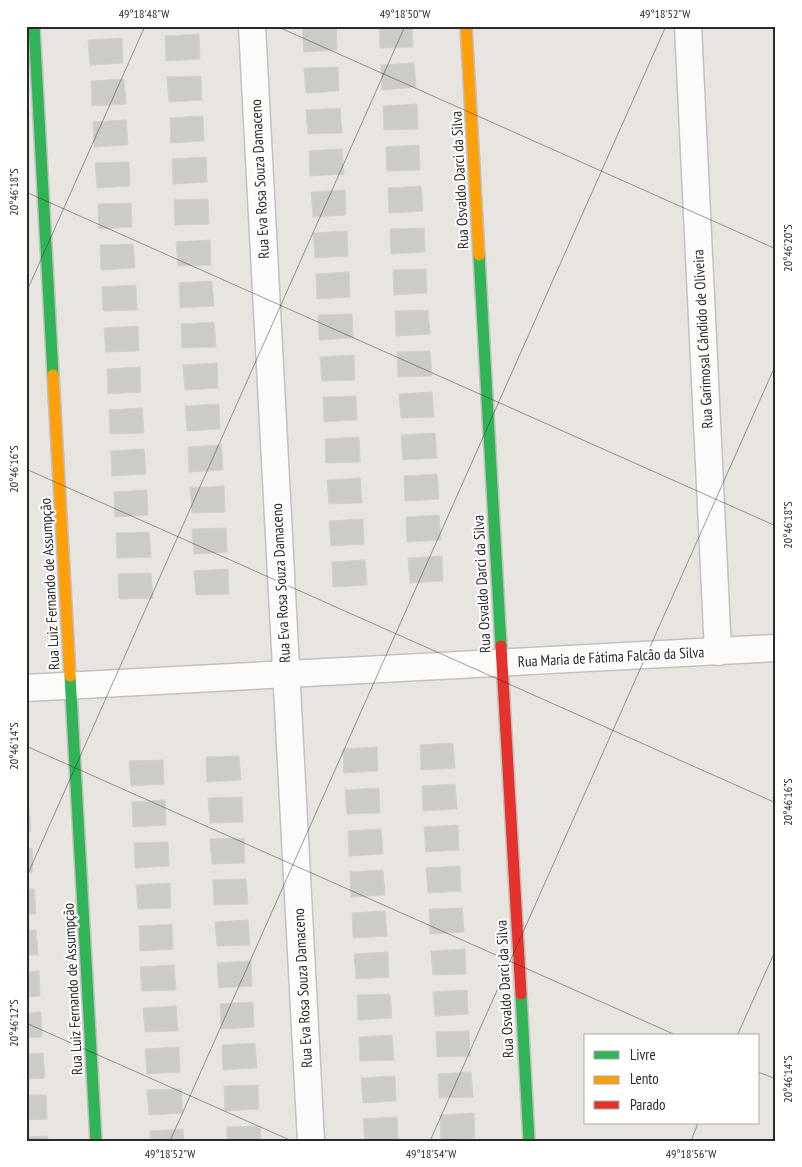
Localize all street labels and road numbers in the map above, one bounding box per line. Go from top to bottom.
street label: Rua Eva Rosa Souza Damaceno [246,99,273,259]
street label: Rua Osvaldo Darci da Silva [446,111,473,249]
street label: Rua Garimosal Cândido de Oliveira [688,249,717,429]
street label: Rua Luiz Fernando de Assumpção [36,498,63,670]
street label: Rua Eva Rosa Souza Damaceno [267,503,294,663]
street label: Rua Osvaldo Darci da Silva [468,515,495,653]
street label: Rua Maria de Fátima Falcão da Silva [517,642,705,671]
street label: Rua Luiz Fernando de Assumpção [59,903,86,1075]
street label: Rua Eva Rosa Souza Damaceno [289,908,316,1068]
street label: Rua Osvaldo Darci da Silva [491,920,518,1058]

